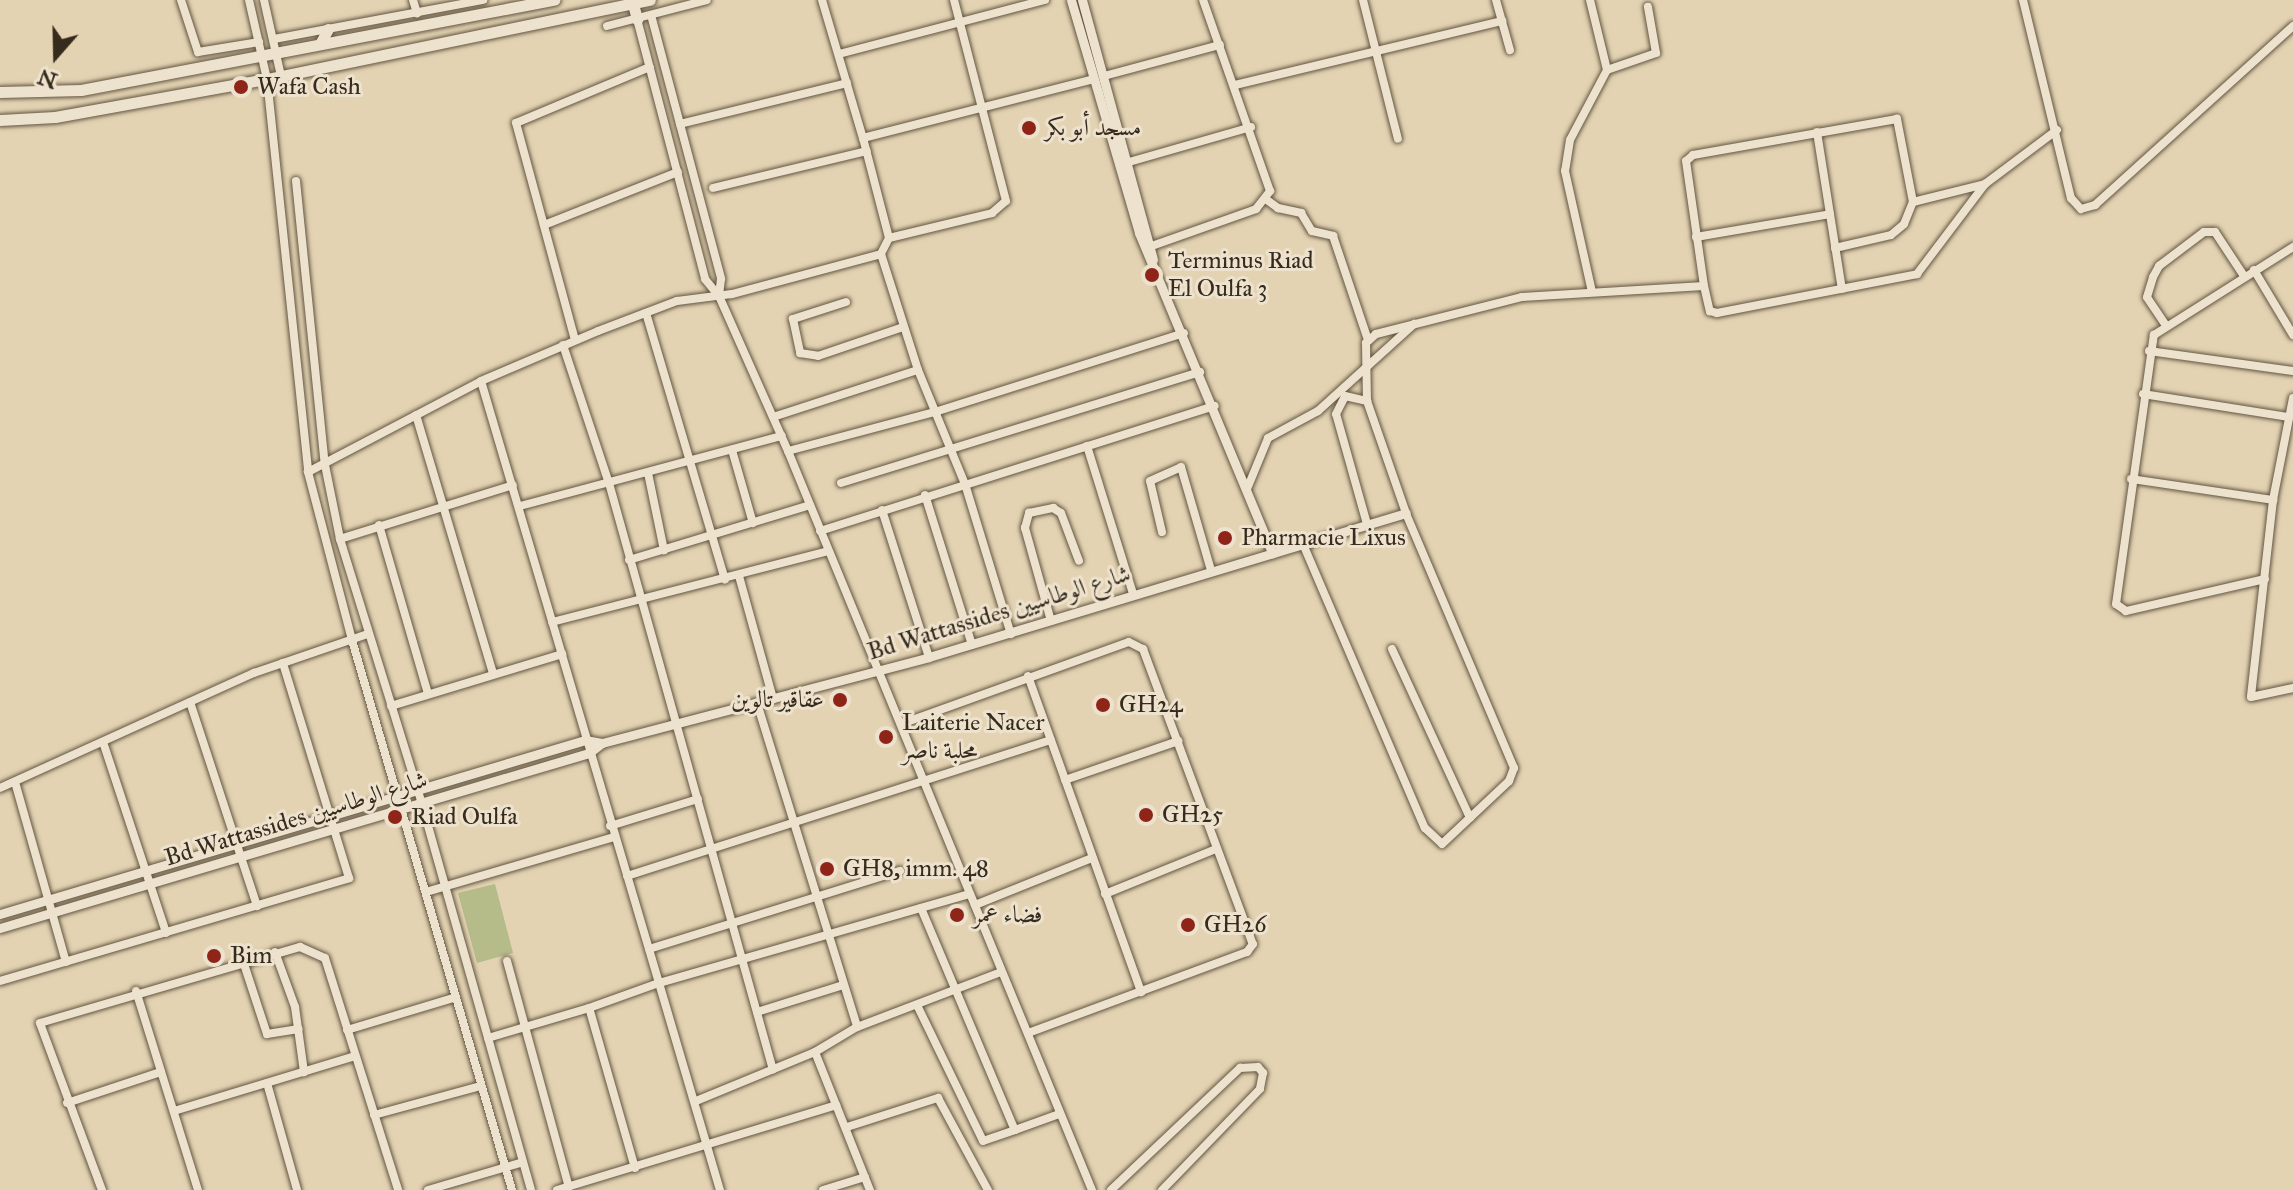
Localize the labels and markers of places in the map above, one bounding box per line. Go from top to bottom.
place label: Wafa Cash [257,73,361,101]
marker: Wafa Cash [232,78,250,96]
place label: مسجد أبو بكر [1045,114,1141,142]
marker: مسجد أبو بكر [1020,119,1038,137]
place label: Terminus Riad El Oulfa 3 [1168,247,1313,303]
marker: Terminus Riad El Oulfa 3 [1143,266,1161,284]
place label: Pharmacie Lixus [1241,524,1406,552]
marker: Pharmacie Lixus [1216,529,1234,547]
place label: عقاقير تالوين [731,686,824,714]
marker: عقاقير تالوين [831,691,849,709]
place label: GH24 [1119,691,1183,719]
marker: GH24 [1094,696,1112,714]
place label: Laiterie Nacer محلبة ناصر [902,709,1045,765]
marker: Laiterie Nacer محلبة ناصر [877,728,895,746]
place label: GH25 [1162,801,1223,829]
place label: Riad Oulfa [411,803,518,831]
marker: GH25 [1137,806,1155,824]
marker: Riad Oulfa [386,808,404,826]
place label: GH8, imm. 48 [843,855,989,883]
marker: GH8, imm. 48 [818,860,836,878]
place label: فضاء عمر [973,901,1042,929]
marker: فضاء عمر [948,906,966,924]
place label: GH26 [1204,911,1266,939]
marker: GH26 [1179,916,1197,934]
place label: Bim [230,942,273,970]
marker: Bim [205,947,223,965]

